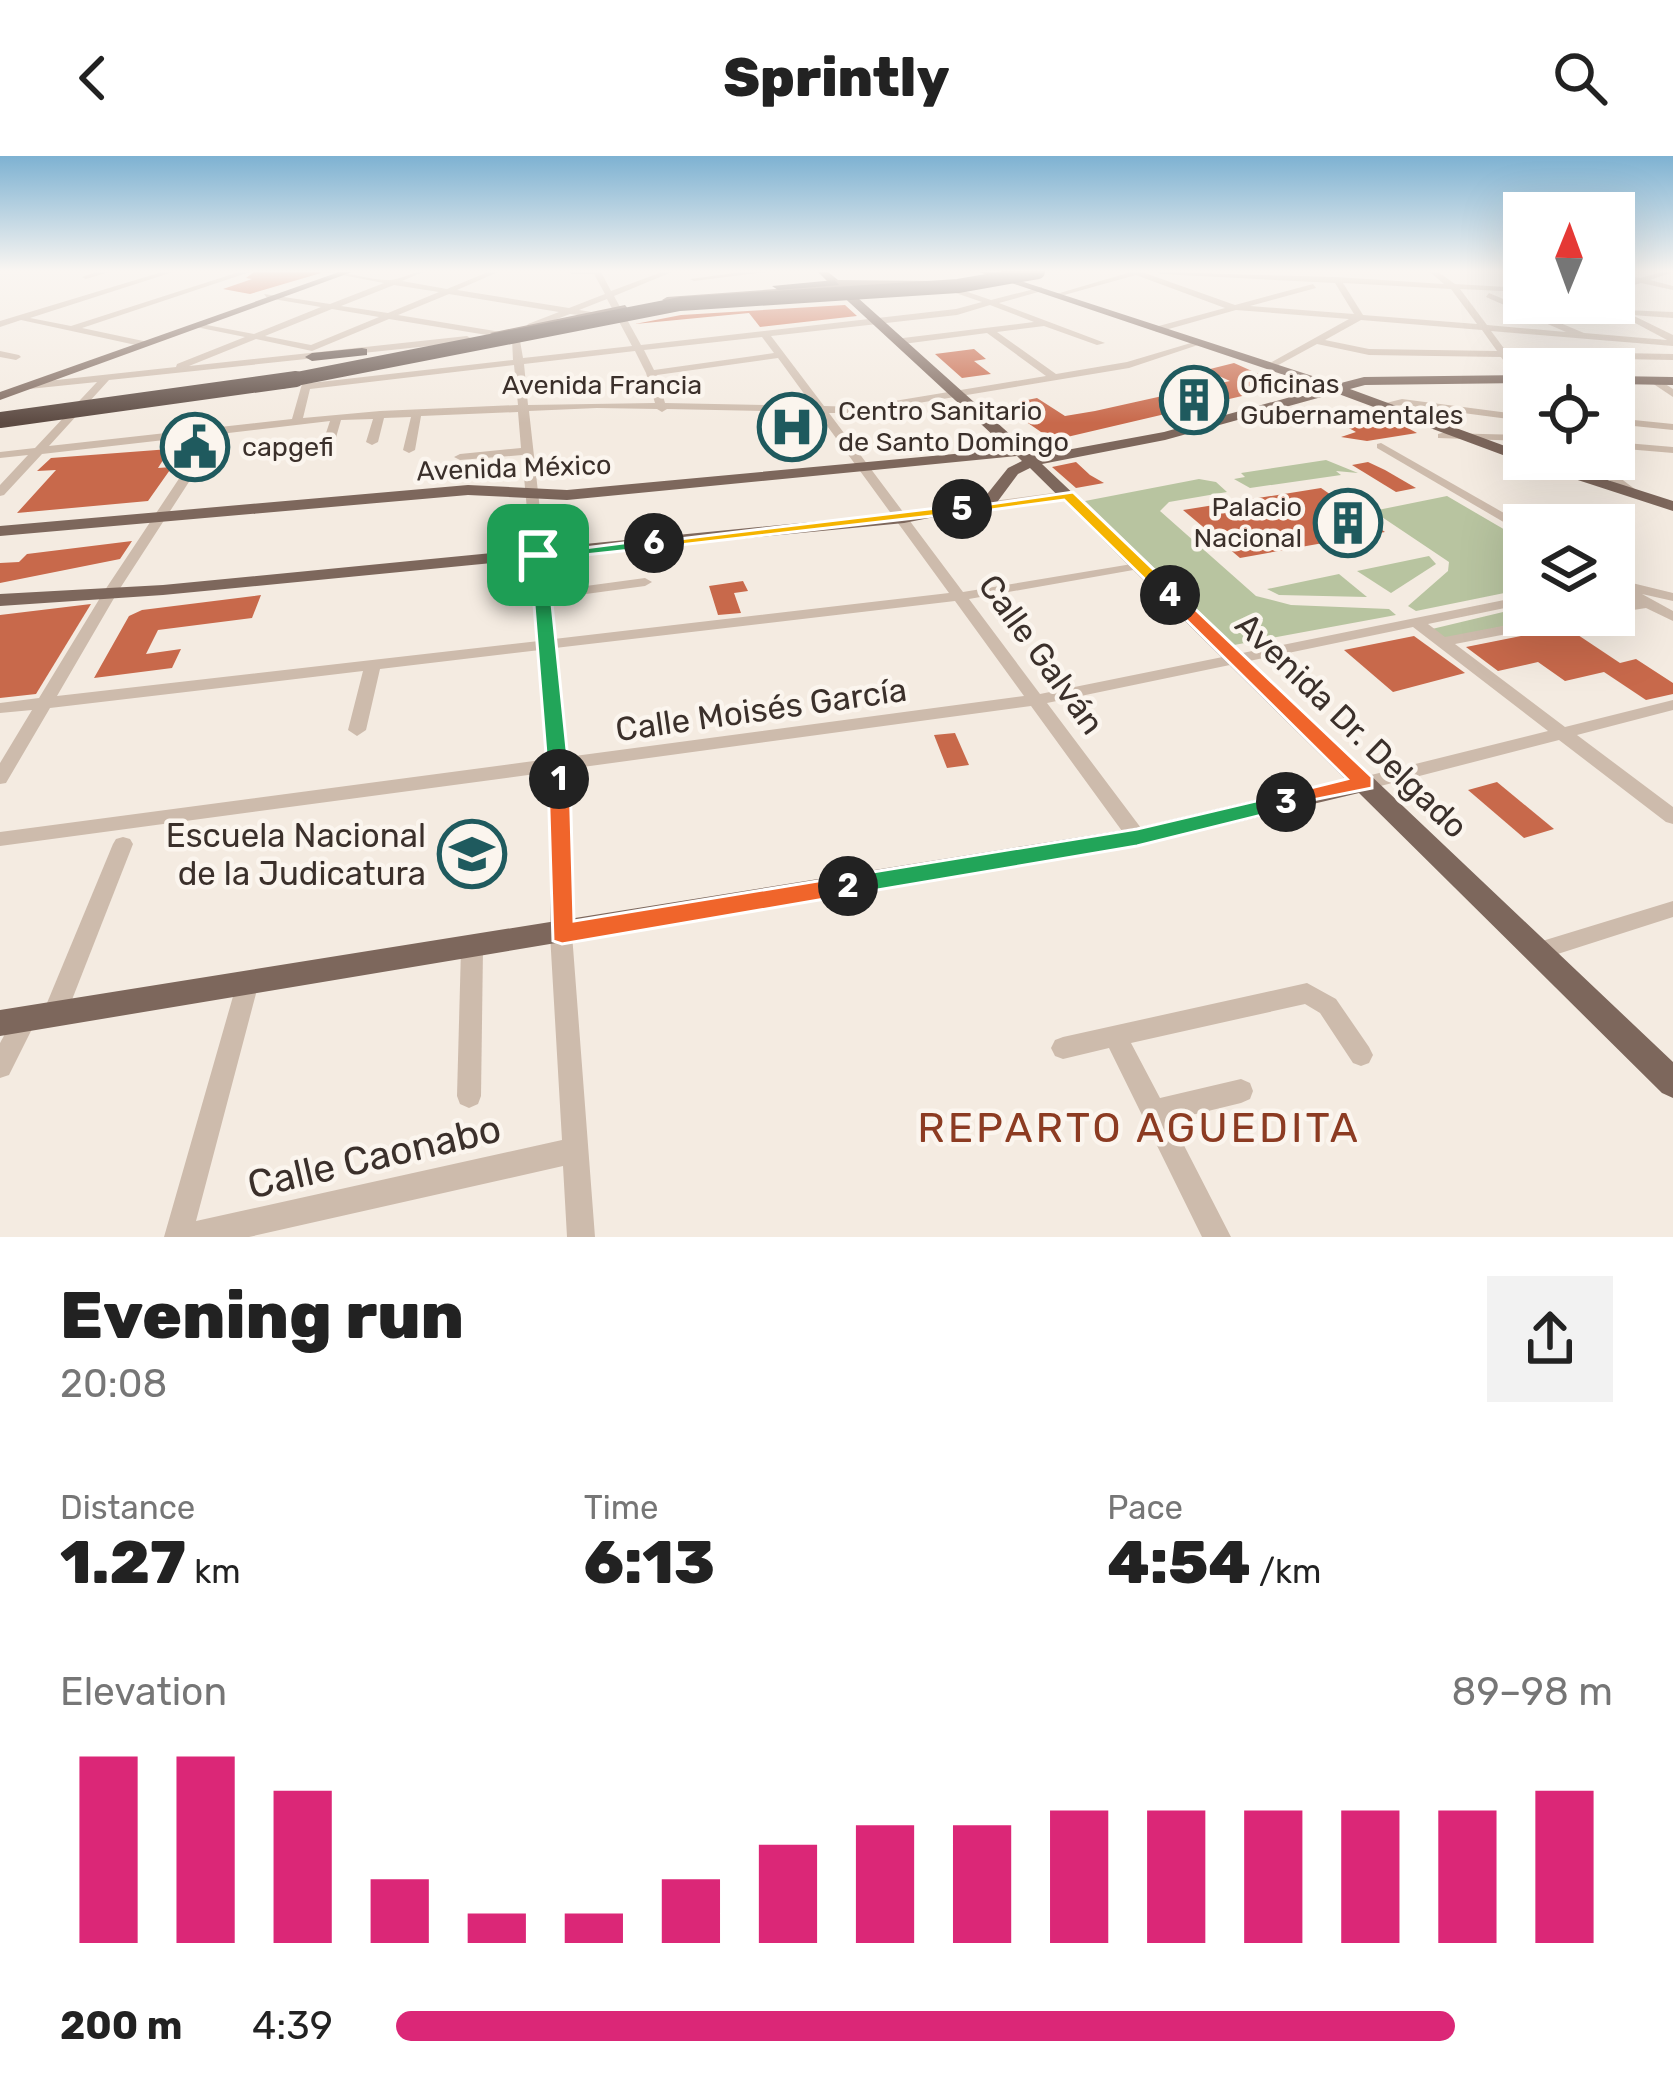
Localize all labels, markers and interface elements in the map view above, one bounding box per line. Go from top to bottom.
icon: back [60,45,126,111]
icon: search [1547,45,1613,111]
text: Sprintly [723,46,950,110]
north arrow [1503,192,1635,324]
map controls [1503,192,1635,636]
button: locate [1503,348,1635,480]
building icon: Oficinas Gubernamentales [1159,365,1229,435]
place label: Oficinas Gubernamentales [1240,368,1464,431]
street label: Avenida Francia [502,369,702,401]
hospital icon: Centro Sanitario de Santo Domingo [757,392,827,462]
place label: Centro Sanitario de Santo Domingo [838,395,1069,458]
public building icon: capgefi [160,412,230,482]
place label: capgefi [242,431,334,463]
street label: Avenida México [416,449,612,487]
pin: 5 [932,479,992,539]
building icon: Palacio Nacional [1313,488,1383,558]
text: 5 [951,489,973,528]
place label: Palacio Nacional [1194,491,1302,554]
pin [487,504,589,606]
button: layers [1503,504,1635,636]
pin: 6 [624,513,684,573]
icon: arrive [505,522,571,588]
text: 6 [643,523,665,562]
pin: 4 [1140,565,1200,625]
street label: Calle Galván [971,567,1112,742]
text: 4 [1159,575,1181,614]
street label: Avenida Dr. Delgado [1228,605,1476,846]
street label: Calle Moisés García [613,670,909,749]
pin: 1 [529,749,589,809]
text: 1 [551,759,567,798]
pin: 3 [1256,772,1316,832]
text: 3 [1275,782,1297,821]
place label: Escuela Nacional de la Judicatura [166,816,426,893]
school or university icon: Escuela Nacional de la Judicatura [437,819,507,889]
pin: 2 [818,856,878,916]
text: 2 [837,866,859,905]
district label: REPARTO AGUEDITA [917,1103,1361,1153]
street label: Calle Caonabo [243,1105,505,1208]
text: Evening run [60,1276,464,1355]
button: share [1487,1276,1613,1402]
text: 20:08 [60,1361,167,1407]
text: Distance [60,1488,195,1527]
text: Time [584,1488,658,1527]
text: Pace [1107,1488,1183,1527]
text: 1.27 [60,1527,186,1598]
text: 6:13 [584,1527,715,1598]
text: 4:54 [1107,1527,1251,1598]
text: km [186,1552,241,1591]
text: /km [1251,1552,1321,1591]
text: Elevation [60,1669,227,1715]
text: 89–98 m [1452,1669,1613,1715]
text: 200 m [60,2003,182,2049]
text: 4:39 [252,2003,333,2049]

